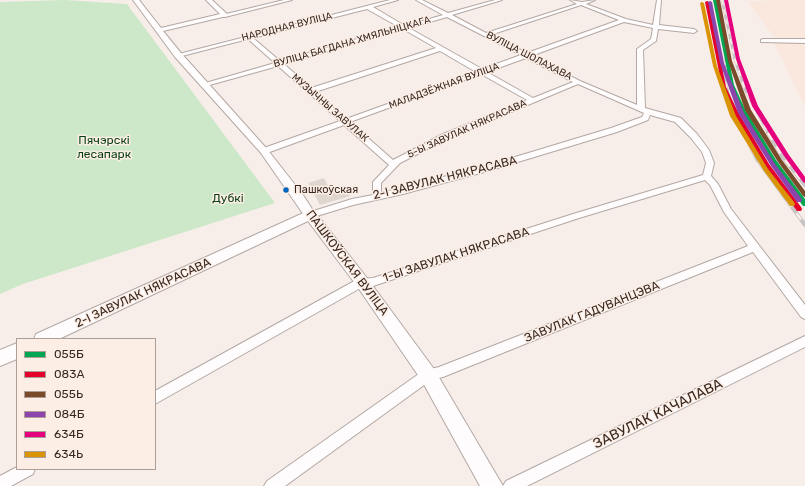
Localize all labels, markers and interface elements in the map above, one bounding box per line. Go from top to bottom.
street label: НАРОДНАЯ ВУЛІЦА [240,10,334,44]
street label: ВУЛІЦА БАГДАНА ХМЯЛЬНІЦКАГА [272,14,432,70]
street label: ВУЛІЦА ШОЛАХАВА [484,29,574,83]
street label: МАЛАДЗЁЖНАЯ ВУЛІЦА [387,60,501,112]
street label: МУЗЫЧНЫ ЗАВУЛАК [289,71,371,145]
street label: 5-Ы ЗАВУЛАК НЯКРАСАВА [406,97,528,161]
park label: Пячэрскі лесапарк [77,134,131,162]
street label: 2-І ЗАВУЛАК НЯКРАСАВА [371,153,519,203]
place label: Пашкоўская [294,183,358,197]
marker: Пашкоўская [281,185,291,195]
park label: Дубкі [212,192,244,206]
street label: ПАШКОЎСКАЯ ВУЛІЦА [303,207,391,319]
street label: 1-Ы ЗАВУЛАК НЯКРАСАВА [381,225,531,285]
street label: 2-І ЗАВУЛАК НЯКРАСАВА [73,255,213,331]
street label: ЗАВУЛАК ГАДУВАНЦЭВА [522,278,662,346]
legend [16,338,156,470]
text: 055Б [54,347,84,361]
text: 083А [54,367,85,381]
street label: ЗАВУЛАК КАЧАЛАВА [591,375,725,453]
text: 055Ь [54,387,83,401]
text: 084Б [54,407,84,421]
text: 634Б [54,427,84,441]
text: 634Ь [54,447,83,461]

